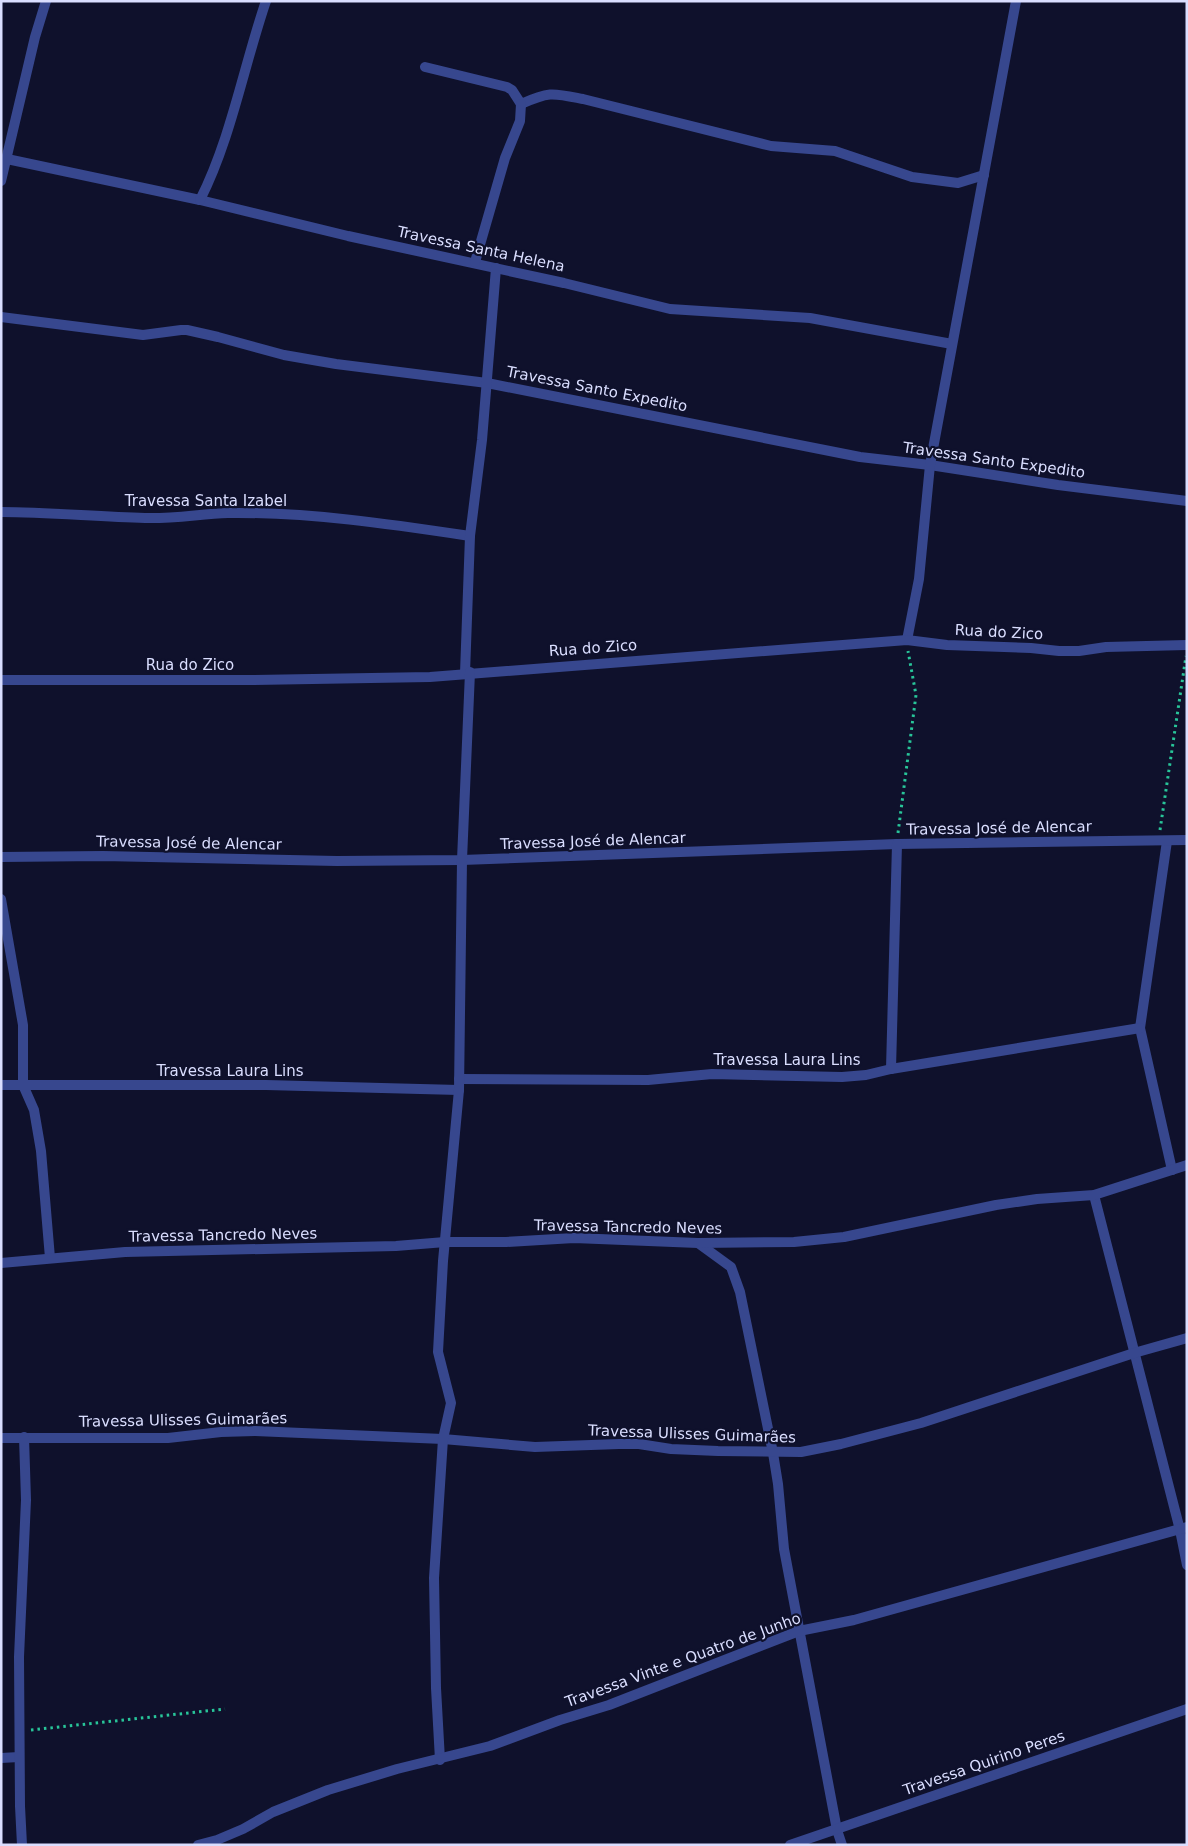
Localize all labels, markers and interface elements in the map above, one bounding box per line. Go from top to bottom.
street label: Travessa Santa Helena [395,222,566,276]
street label: Travessa Santo Expedito [504,362,689,415]
street label: Travessa Santo Expedito [901,438,1086,482]
street label: Travessa Santa Izabel [124,492,287,510]
street label: Rua do Zico [954,621,1044,643]
street label: Rua do Zico [548,636,638,660]
street label: Rua do Zico [146,656,234,674]
street label: Travessa José de Alencar [905,817,1093,839]
street label: Travessa José de Alencar [499,829,687,853]
street label: Travessa José de Alencar [95,832,283,854]
street label: Travessa Laura Lins [712,1051,861,1069]
street label: Travessa Laura Lins [155,1062,304,1080]
street label: Travessa Tancredo Neves [533,1216,723,1238]
street label: Travessa Tancredo Neves [128,1224,318,1246]
street label: Travessa Ulisses Guimarães [78,1409,287,1431]
street label: Travessa Ulisses Guimarães [587,1421,797,1447]
street label: Travessa Vinte e Quatro de Junho [562,1609,803,1711]
street label: Travessa Quirino Peres [900,1727,1067,1799]

